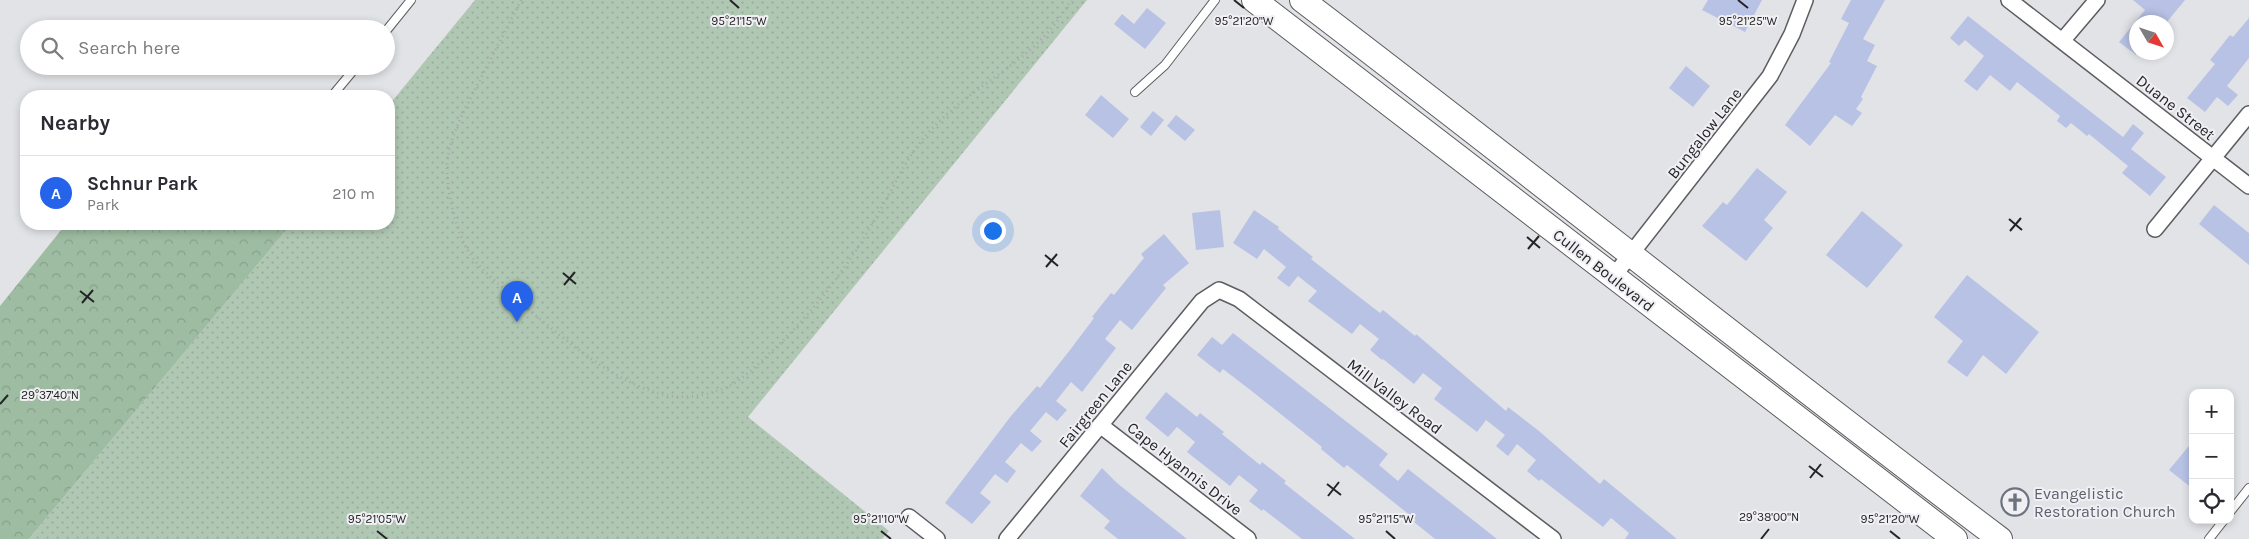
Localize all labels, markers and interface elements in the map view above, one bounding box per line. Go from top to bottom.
text: 95°21'15"W [711,14,767,28]
text: 95°21'20"W [1215,14,1274,28]
text: 95°21'25"W [1719,14,1778,28]
north arrow [2129,15,2174,60]
search box [20,20,395,75]
icon: search [38,34,66,62]
text: Search here [78,37,180,59]
street label: Duane Street [2133,71,2219,144]
street label: Bungalow Lane [1663,84,1746,182]
text: Nearby [40,111,110,135]
text: Schnur Park [87,173,198,195]
text: A [51,184,61,203]
text: 210 m [332,184,375,203]
text: Park [87,195,119,214]
your location [980,218,1006,244]
street label: Cullen Boulevard [1549,225,1658,316]
pin: A [501,281,533,322]
street label: Mill Valley Road [1344,355,1446,438]
street label: Fairgreen Lane [1055,357,1136,451]
text: 29°37'40"N [21,388,79,402]
map controls [2189,389,2234,524]
button: + [2189,389,2234,434]
street label: Cape Hyannis Drive [1123,418,1246,519]
button: − [2189,434,2234,479]
button: locate [2189,479,2234,524]
place label: Evangelistic Restoration Church [2034,484,2176,521]
church icon: Evangelistic Restoration Church [2000,487,2030,517]
text: 29°38'00"N [1739,510,1799,524]
text: 95°21'05"W [348,512,407,526]
text: 95°21'10"W [853,512,909,526]
text: 95°21'15"W [1358,512,1414,526]
text: 95°21'20"W [1861,512,1920,526]

